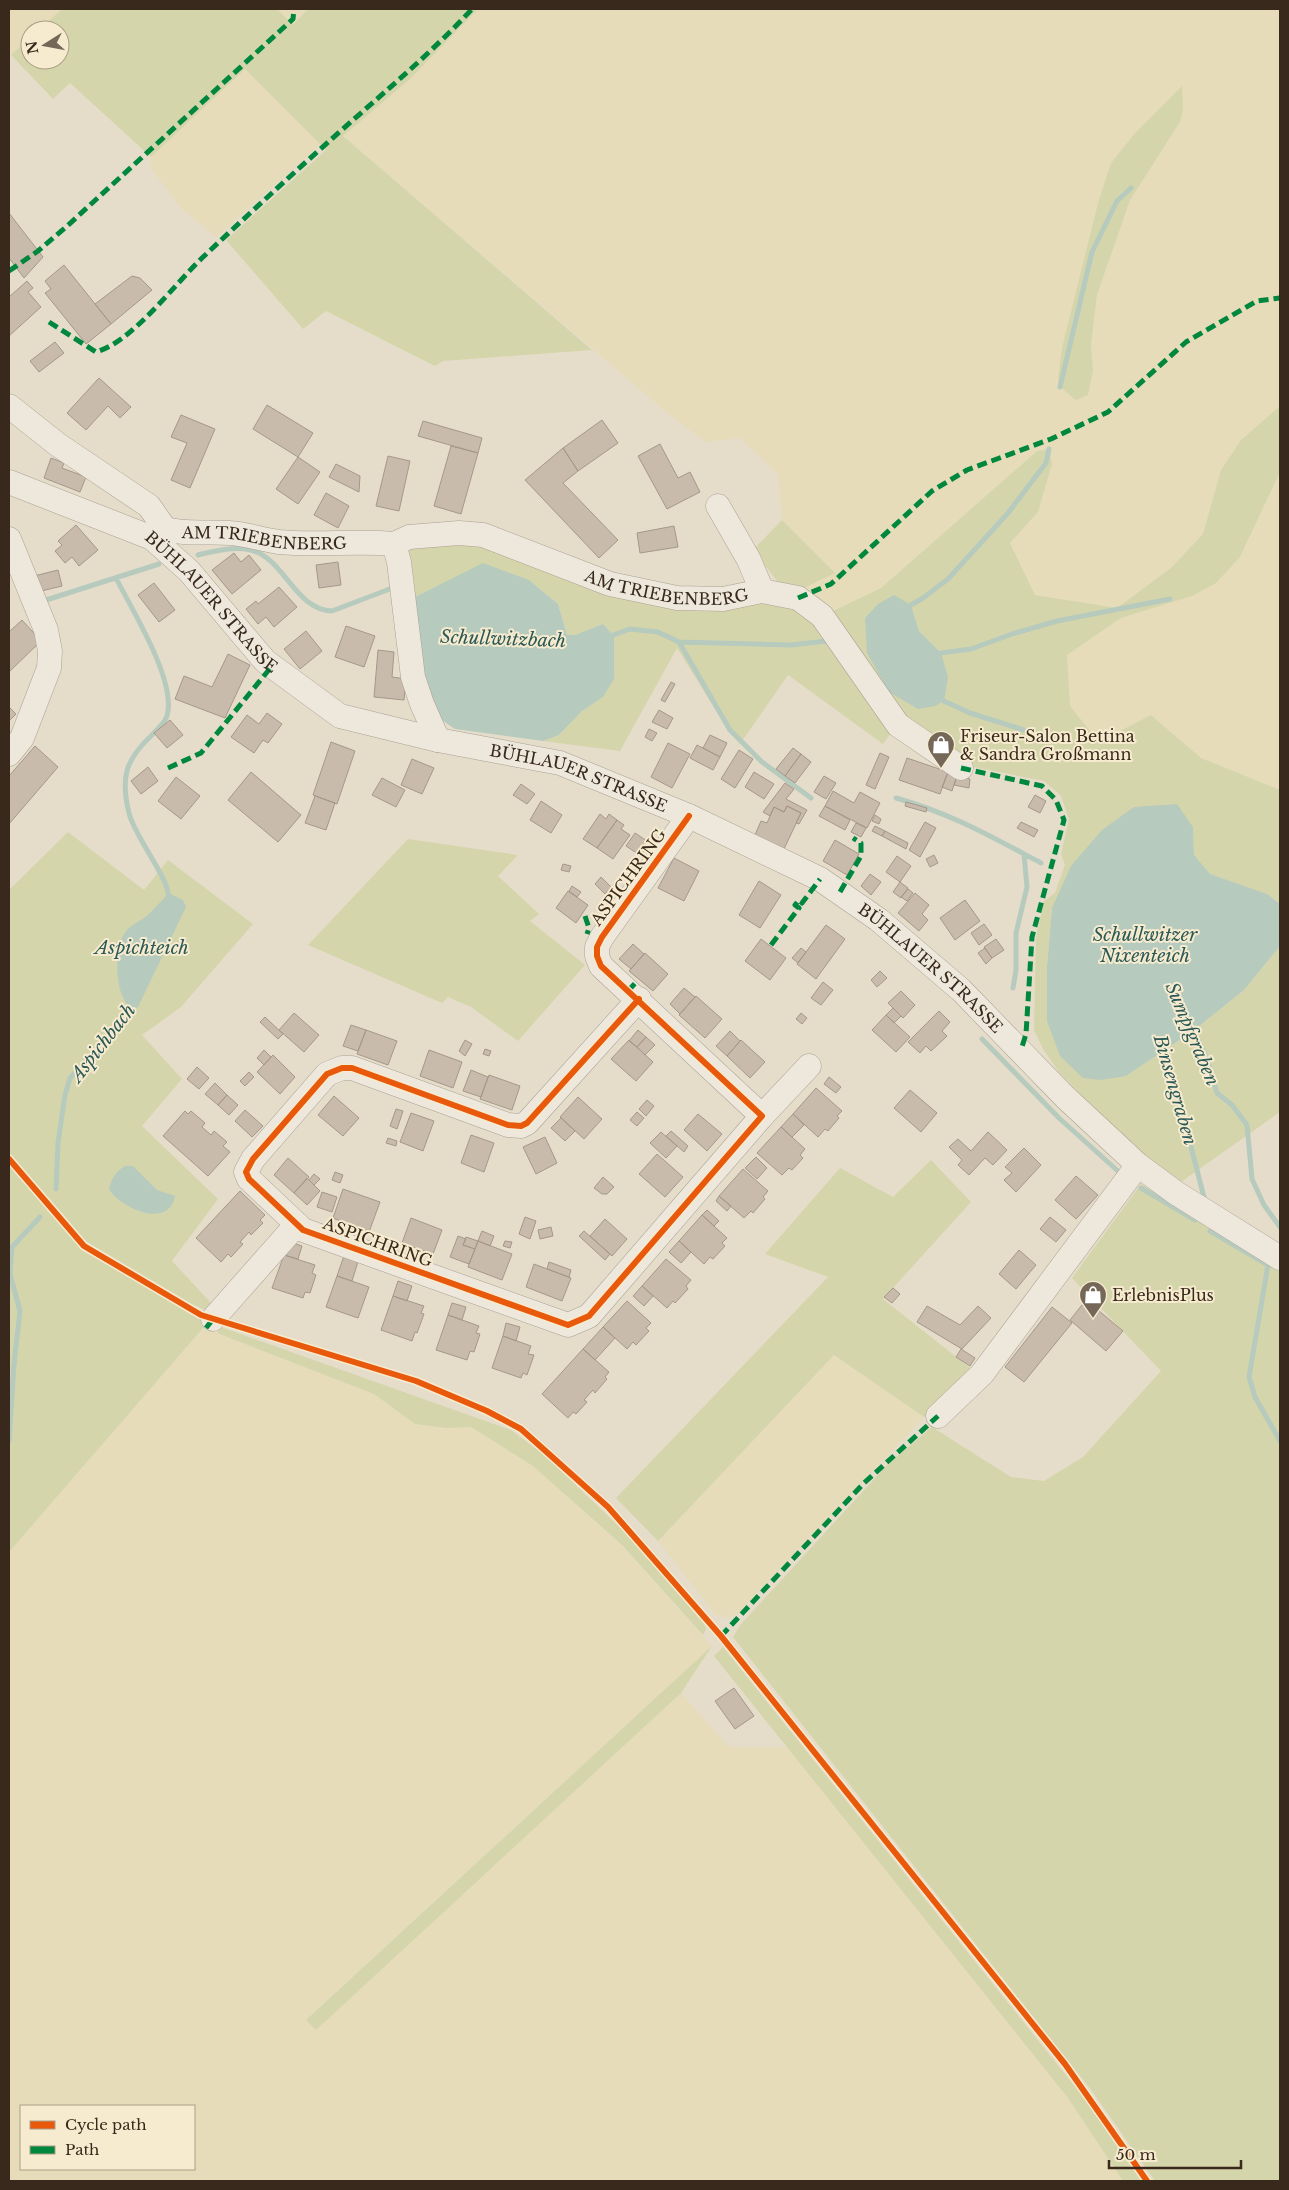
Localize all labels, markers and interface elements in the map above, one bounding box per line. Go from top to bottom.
north arrow [20,20,70,70]
text: N [22,39,42,56]
street label: AM TRIEBENBERG [180,522,347,553]
street label: BÜHLAUER STRASSE [141,527,282,677]
street label: AM TRIEBENBERG [581,565,750,609]
water label: Schullwitzbach [440,626,566,652]
place label: Friseur-Salon Bettina & Sandra Großmann [960,726,1135,764]
shop icon: Friseur-Salon Bettina & Sandra Großmann [926,730,956,769]
street label: BÜHLAUER STRASSE [488,740,670,816]
street label: ASPICHRING [585,824,670,930]
street label: BÜHLAUER STRASSE [854,899,1007,1037]
water label: Schullwitzer Nixenteich [1093,924,1198,967]
water label: Aspichteich [93,937,189,959]
water label: Sumpfgraben [1160,979,1224,1089]
water label: Aspichbach [65,1000,140,1088]
water label: Binsengraben [1148,1031,1201,1148]
street label: ASPICHRING [320,1213,436,1271]
shop icon: ErlebnisPlus [1078,1280,1108,1319]
place label: ErlebnisPlus [1112,1285,1214,1305]
legend [20,2105,195,2170]
text: Cycle path [65,2115,147,2134]
scale bar [1109,2138,1242,2170]
text: Path [65,2140,99,2159]
text: 50 m [1116,2145,1156,2164]

